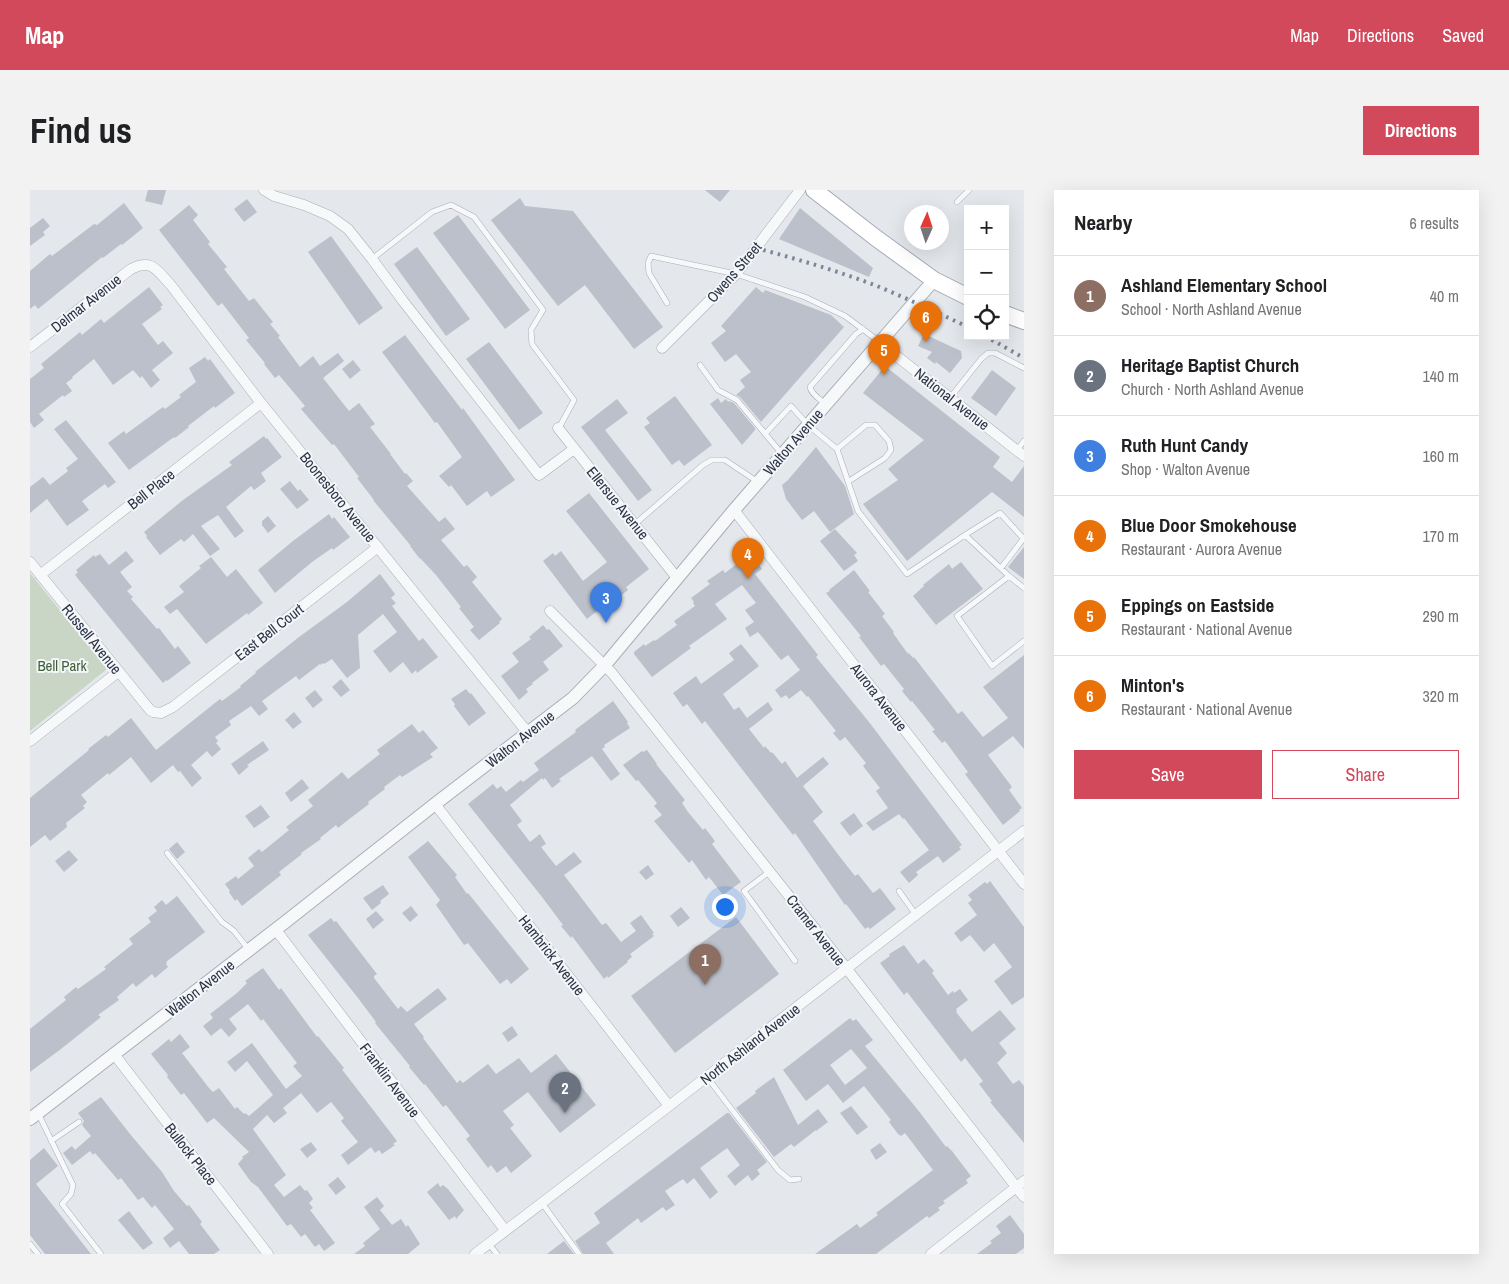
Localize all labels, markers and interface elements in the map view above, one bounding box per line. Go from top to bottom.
text: Map [25,19,64,51]
text: Map [1290,23,1319,48]
text: Directions [1347,23,1414,48]
text: Saved [1442,23,1484,48]
button: Directions [1363,106,1479,155]
text: Find us [30,107,132,154]
north arrow [904,205,949,250]
map controls [964,205,1009,340]
button: + [964,205,1009,250]
text: Nearby [1074,208,1132,237]
text: 6 results [1409,212,1459,234]
street label: Owens Street [702,237,767,307]
button: − [964,250,1009,295]
street label: Delmar Avenue [46,269,126,337]
text: Ashland Elementary School [1121,272,1327,298]
text: 1 [1086,285,1094,307]
text: 40 m [1430,285,1459,307]
button: locate [964,295,1009,340]
text: School · North Ashland Avenue [1121,298,1302,320]
pin: 6 [910,301,942,342]
pin: 5 [868,334,900,375]
text: Heritage Baptist Church [1121,352,1299,378]
street label: National Avenue [910,363,994,435]
text: 2 [1086,365,1094,387]
text: 140 m [1423,365,1459,387]
text: Church · North Ashland Avenue [1121,378,1304,400]
street label: Walton Avenue [758,404,828,480]
text: Ruth Hunt Candy [1121,432,1248,458]
text: 3 [1086,445,1094,467]
text: 160 m [1423,445,1459,467]
street label: Boonesboro Avenue [295,447,381,547]
text: Shop · Walton Avenue [1121,458,1250,480]
street label: Ellersue Avenue [582,462,654,544]
street label: Bell Place [123,464,179,514]
text: Blue Door Smokehouse [1121,512,1297,538]
text: 4 [1086,525,1094,547]
text: 170 m [1423,525,1459,547]
pin: 4 [732,538,764,579]
text: Restaurant · Aurora Avenue [1121,538,1282,560]
pin: 3 [590,582,622,623]
text: Eppings on Eastside [1121,592,1274,618]
street label: East Bell Court [230,598,308,666]
street label: Russell Avenue [57,600,127,679]
text: 5 [1086,605,1094,627]
text: 290 m [1423,605,1459,627]
text: Restaurant · National Avenue [1121,618,1292,640]
park label: Bell Park [37,655,87,676]
street label: Aurora Avenue [845,658,912,736]
text: Minton's [1121,672,1184,698]
text: 6 [1086,685,1094,707]
text: 320 m [1423,685,1459,707]
text: Restaurant · National Avenue [1121,698,1292,720]
street label: Walton Avenue [481,705,559,773]
button: Save [1074,750,1262,799]
button: Share [1272,750,1459,799]
street label: Cramer Avenue [781,890,851,970]
your location [712,894,738,920]
street label: Hambrick Avenue [514,910,590,1000]
pin: 1 [689,944,721,985]
street label: Walton Avenue [161,954,239,1022]
street label: North Ashland Avenue [696,998,804,1090]
street label: Franklin Avenue [355,1038,425,1122]
pin: 2 [549,1072,581,1113]
street label: Bullock Place [160,1118,222,1190]

